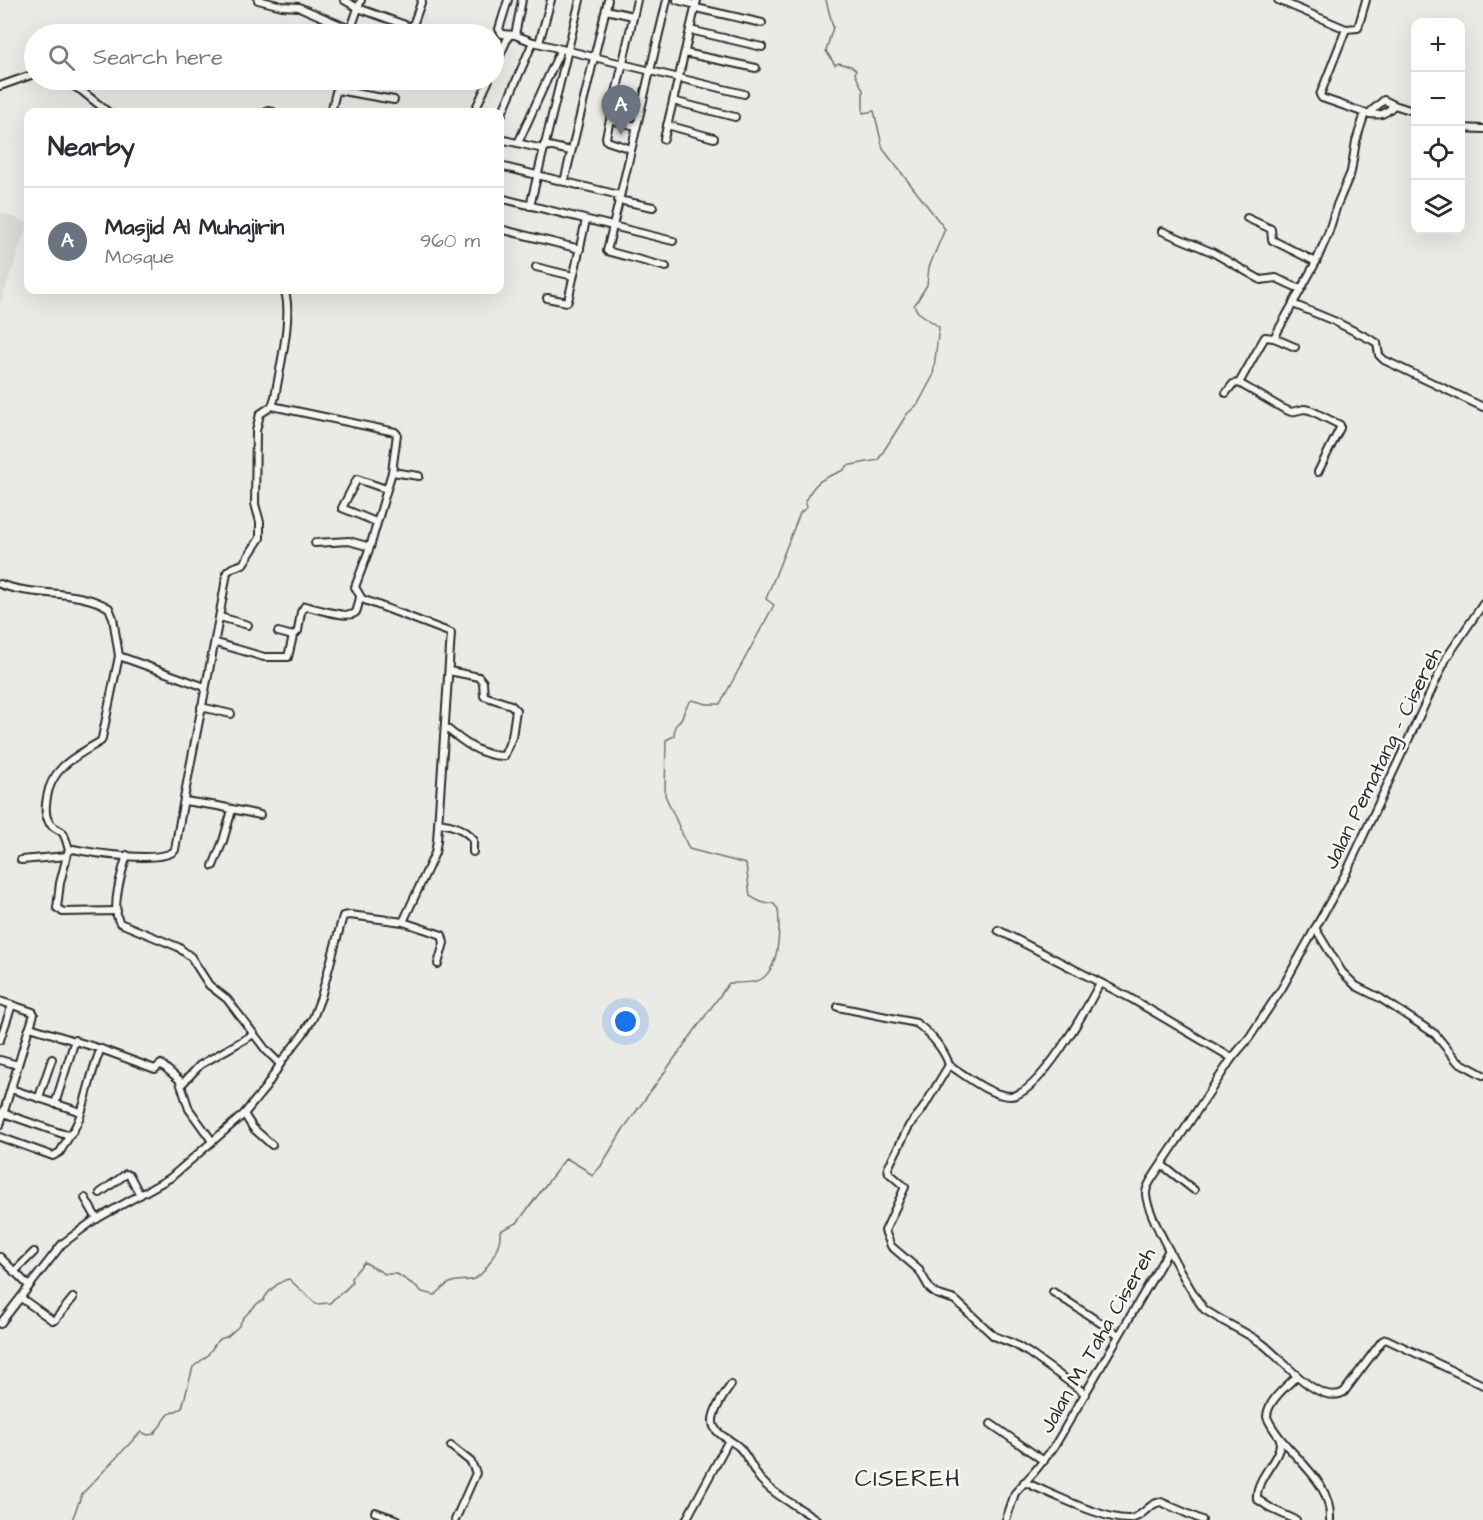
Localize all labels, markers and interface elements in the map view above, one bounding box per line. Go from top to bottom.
map controls [1411,18,1465,234]
button: + [1411,18,1465,72]
search box [24,24,504,90]
icon: search [45,41,78,74]
text: Search here [93,42,223,73]
button: − [1411,72,1465,126]
pin: A [602,86,640,135]
button: locate [1411,126,1465,180]
text: Nearby [48,129,135,165]
button: layers [1411,180,1465,234]
text: Masjid Al Muhajirin [105,212,284,243]
text: A [61,227,74,255]
text: 960 m [420,227,480,255]
text: Mosque [105,243,174,271]
street label: Jalan Pematang - Cisereh [1316,642,1451,875]
your location [611,1007,640,1036]
street label: Jalan M. Taha Cisereh [1032,1242,1163,1438]
district label: CISEREH [855,1462,961,1496]

